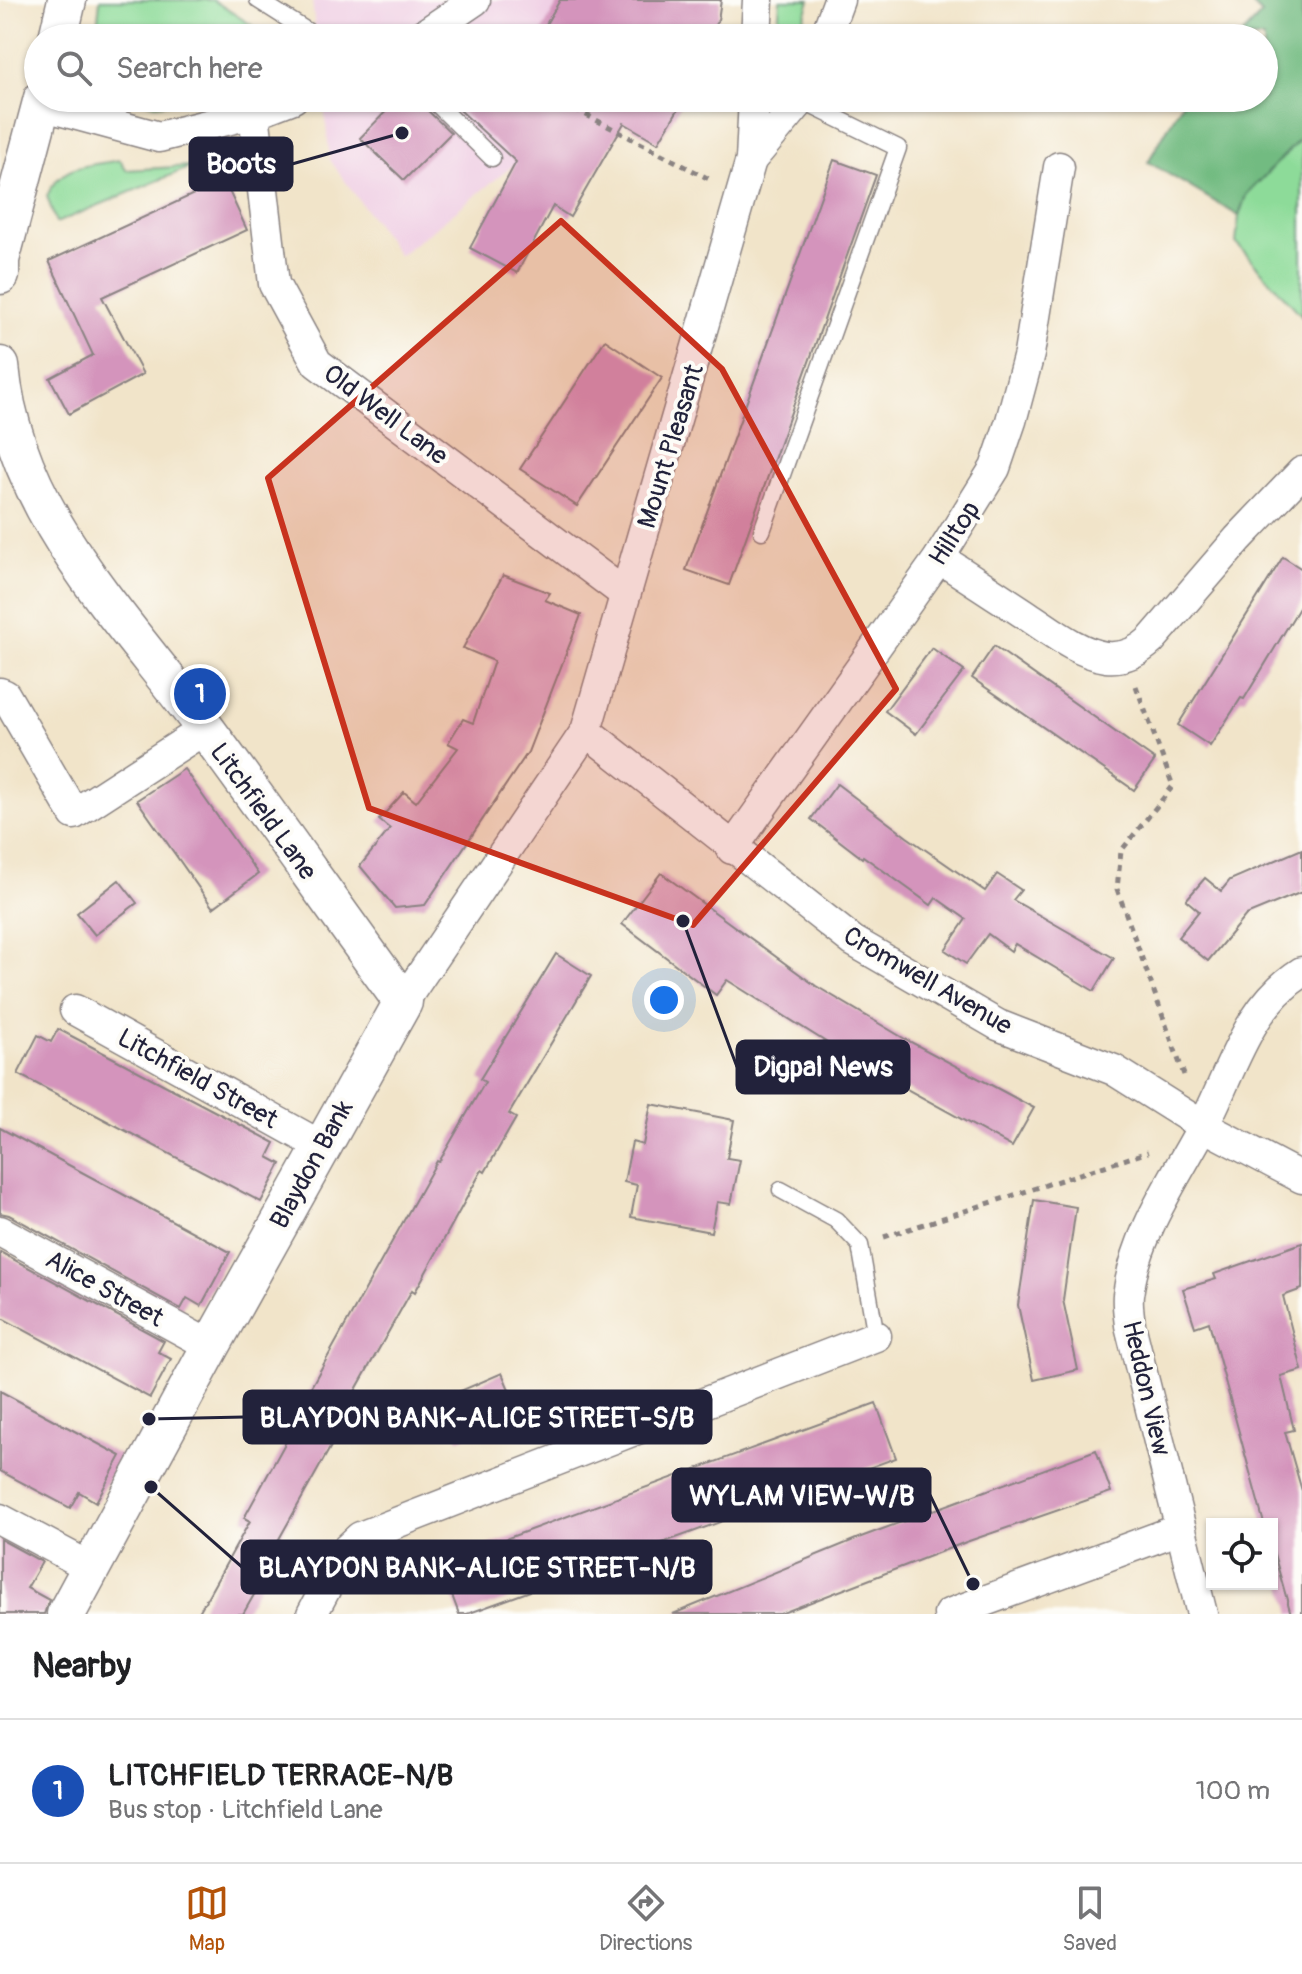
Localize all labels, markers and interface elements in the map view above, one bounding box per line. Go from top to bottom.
search box [24,24,1278,112]
icon: search [52,46,96,90]
text: Search here [116,50,263,87]
callout: Boots [190,138,292,190]
text: Boots [206,147,276,182]
street label: Old Well Lane [317,358,454,472]
street label: Mount Pleasant [631,360,711,532]
street label: Hilltop [922,495,987,572]
pin: 1 [174,664,226,724]
street label: Litchfield Lane [203,737,324,886]
street label: Cromwell Avenue [837,920,1018,1042]
your location [644,980,684,1020]
street label: Litchfield Street [112,1022,284,1136]
callout: Digpal News [737,1041,909,1093]
text: Digpal News [753,1050,893,1085]
street label: Blaydon Bank [263,1095,360,1234]
street label: Alice Street [40,1243,170,1335]
street label: Heddon View [1115,1317,1177,1459]
callout: BLAYDON BANK-ALICE STREET-S/B [244,1391,711,1443]
text: BLAYDON BANK-ALICE STREET-S/B [260,1401,695,1436]
callout: WYLAM VIEW-W/B [673,1469,930,1521]
text: WYLAM VIEW-W/B [689,1479,915,1514]
map controls [1206,1518,1278,1590]
button: locate [1206,1518,1278,1590]
callout: BLAYDON BANK-ALICE STREET-N/B [242,1541,711,1593]
text: BLAYDON BANK-ALICE STREET-N/B [258,1551,696,1586]
text: Nearby [32,1645,131,1688]
text: LITCHFIELD TERRACE-N/B [108,1757,453,1794]
text: 1 [53,1775,63,1807]
text: 100 m [1196,1775,1270,1807]
text: Bus stop · Litchfield Lane [108,1794,383,1826]
tab: Map [185,1881,229,1957]
tab: Directions [599,1881,692,1957]
tab: Saved [1062,1881,1117,1957]

